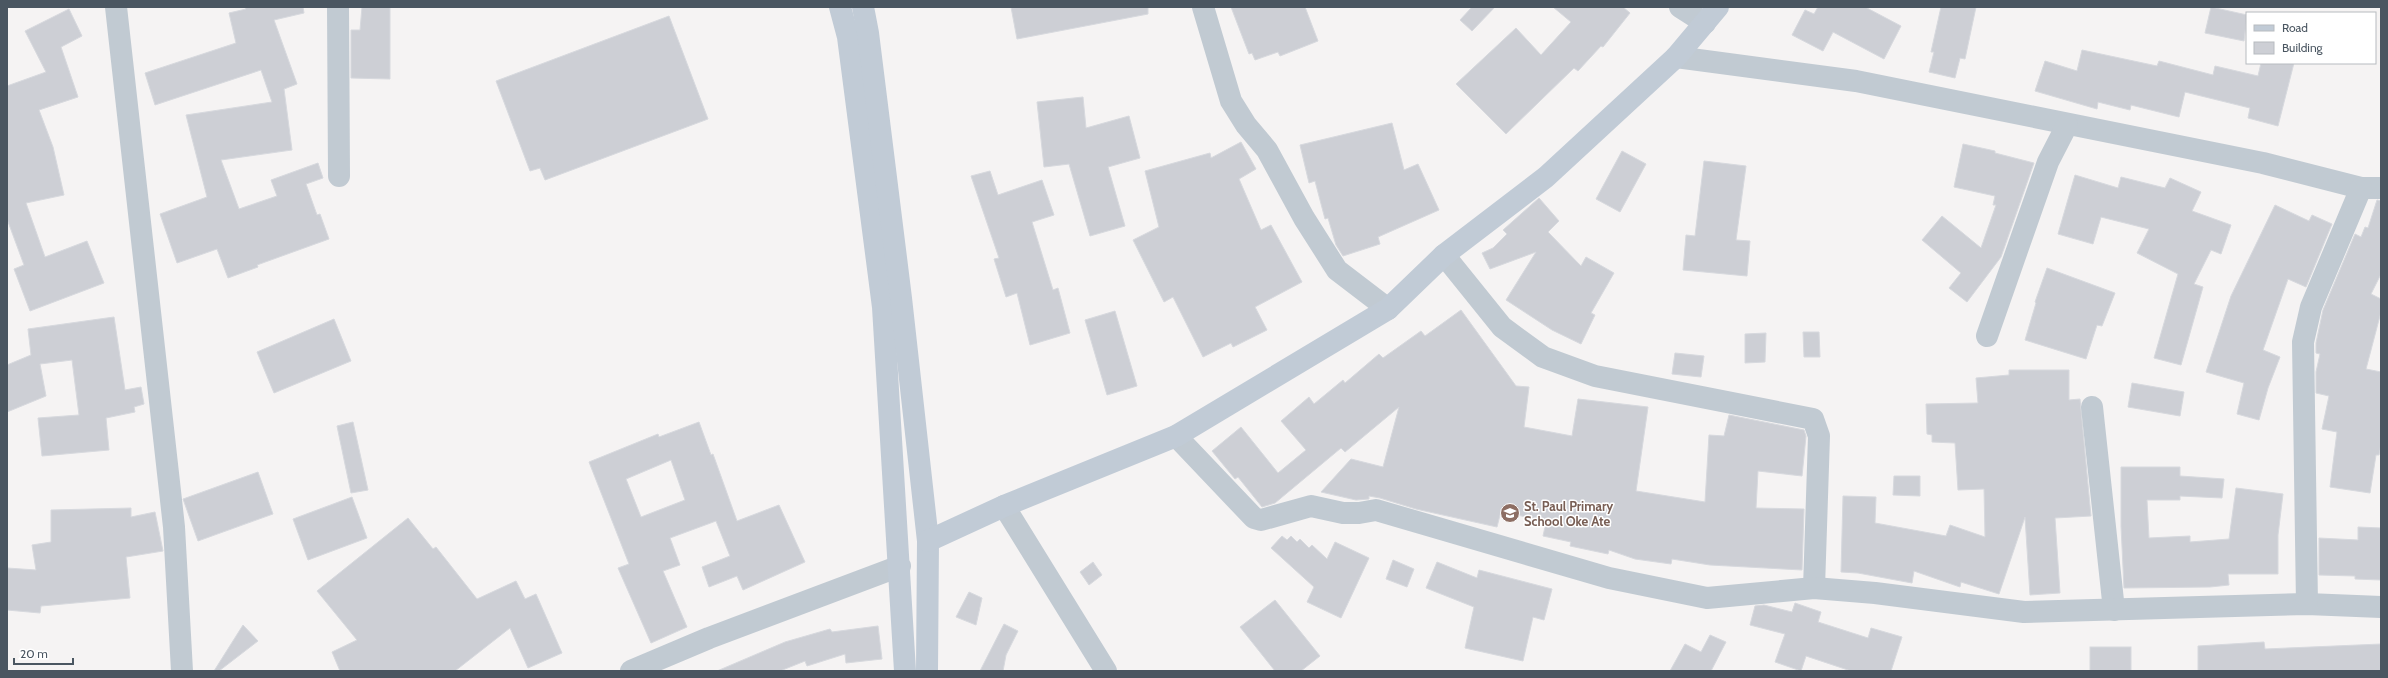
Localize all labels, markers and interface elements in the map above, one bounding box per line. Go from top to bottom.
legend [2246,12,2376,64]
text: Road [2282,20,2308,35]
text: Building [2282,40,2324,55]
place label: St. Paul Primary School Oke Ate [1524,498,1613,529]
school or university icon: St. Paul Primary School Oke Ate [1499,502,1521,524]
scale bar [14,640,73,666]
text: 20 m [20,646,48,661]

